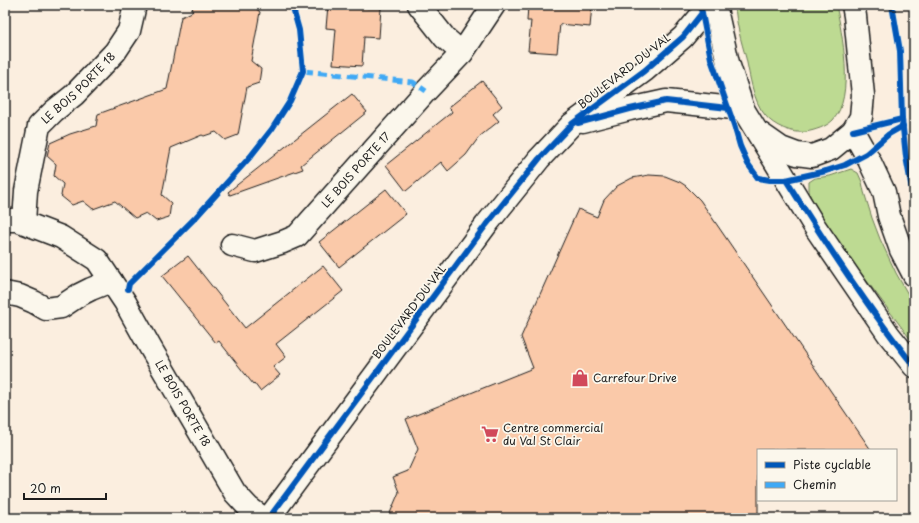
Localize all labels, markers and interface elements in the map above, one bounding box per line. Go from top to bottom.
street label: BOULEVARD DU VAL [574,29,674,112]
street label: LE BOIS PORTE 18 [37,48,119,127]
street label: LE BOIS PORTE 17 [317,127,394,211]
street label: BOULEVARD DU VAL [368,261,450,362]
street label: LE BOIS PORTE 18 [151,357,215,450]
shop icon: Carrefour Drive [570,368,590,388]
place label: Carrefour Drive [593,369,677,386]
place label: Centre commercial du Val St Clair [503,419,603,449]
supermarket icon: Centre commercial du Val St Clair [480,424,500,444]
legend [757,449,897,501]
text: Piste cyclable [793,455,871,473]
scale bar [24,475,106,501]
text: Chemin [793,475,837,493]
text: 20 m [30,479,61,497]

